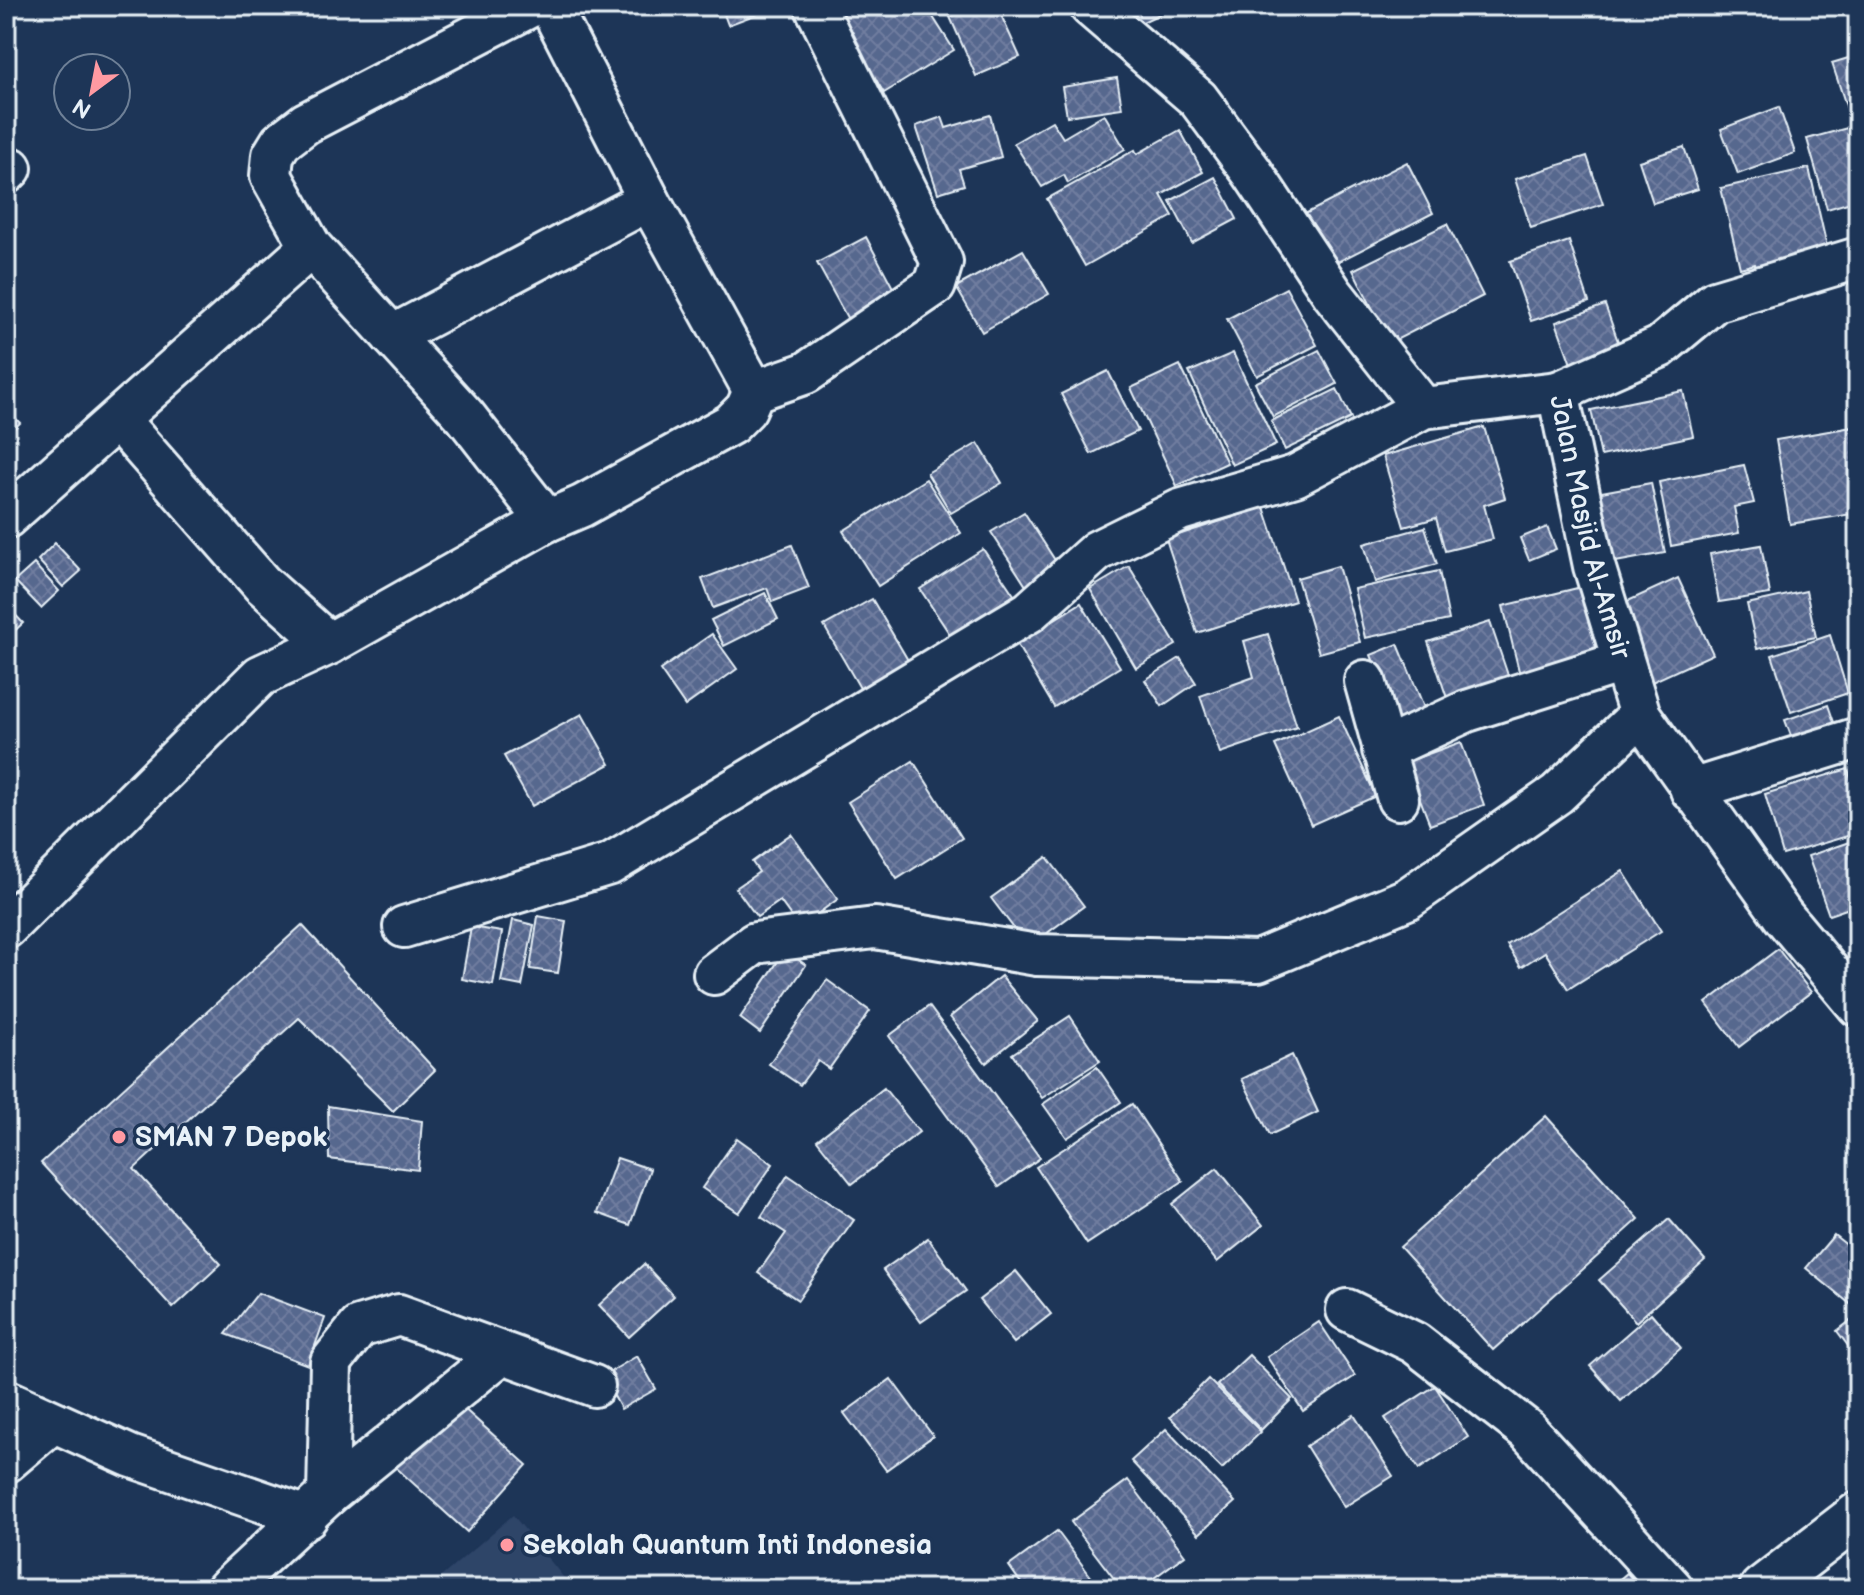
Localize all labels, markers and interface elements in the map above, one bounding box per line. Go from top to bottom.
north arrow [52,52,132,132]
text: N [68,92,96,124]
street label: Jalan Masjid Al-Amsir [1543,392,1638,664]
place label: SMAN 7 Depok [135,1121,327,1154]
marker: SMAN 7 Depok [110,1128,128,1146]
place label: Sekolah Quantum Inti Indonesia [523,1529,932,1562]
marker: Sekolah Quantum Inti Indonesia [498,1536,516,1554]

